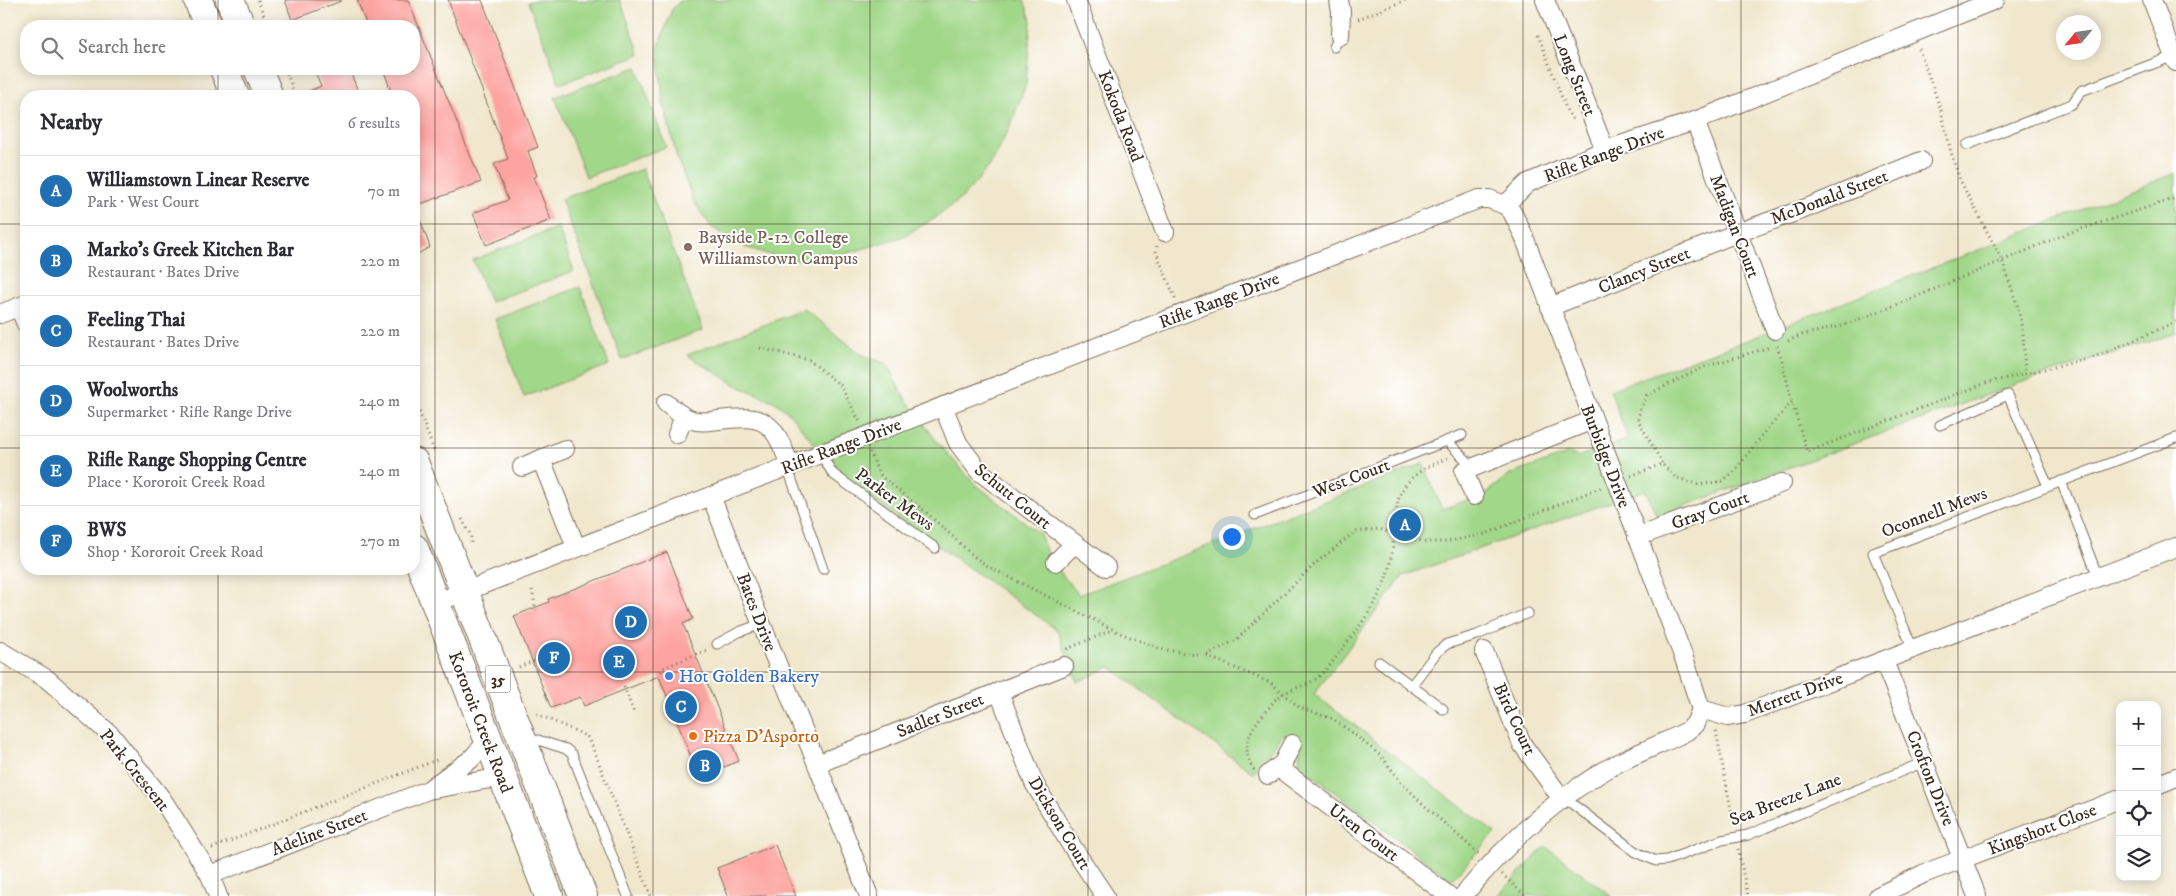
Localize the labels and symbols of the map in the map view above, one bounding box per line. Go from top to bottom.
north arrow [2056,15,2101,60]
street label: Long Street [1548,31,1601,120]
street label: Kokoda Road [1093,67,1148,165]
street label: Rifle Range Drive [1541,122,1668,188]
street label: McDonald Street [1768,165,1891,230]
street label: Madigan Court [1704,171,1764,282]
place label: Bayside P-12 College Williamstown Campus [697,227,858,270]
marker: Bayside P-12 College Williamstown Campus [682,241,694,253]
street label: Clancy Street [1595,242,1694,299]
street label: Rifle Range Drive [1156,268,1283,334]
street label: Burbidge Drive [1575,402,1635,511]
street label: Rifle Range Drive [778,414,905,480]
street label: West Court [1309,454,1393,504]
street label: Schutt Court [970,459,1055,535]
street label: Parker Mews [850,464,938,536]
street label: Oconnell Mews [1878,483,1990,543]
street label: Gray Court [1668,487,1752,535]
pin: A [1389,506,1421,544]
your location [1219,524,1245,550]
street label: Bates Drive [731,570,781,655]
pin: D [615,603,647,641]
pin: F [538,639,570,677]
pin: E [603,643,635,681]
street label: Kororoit Creek Road [443,649,517,796]
road number: 35 [486,666,510,692]
place label: Hot Golden Bakery [679,666,820,688]
street label: Merrett Drive [1745,668,1846,722]
marker: Hot Golden Bakery [663,670,675,682]
street label: Bird Court [1488,680,1540,759]
pin: C [665,688,697,726]
street label: Sadler Street [894,688,987,743]
street label: Park Crescent [94,725,174,817]
place label: Pizza D'Asporto [703,726,819,748]
street label: Crofton Drive [1901,727,1959,829]
marker: Pizza D'Asporto [687,730,699,742]
pin: B [689,747,721,785]
street label: Sea Breeze Lane [1726,769,1844,831]
street label: Dickson Court [1023,773,1096,874]
street label: Uren Court [1324,799,1403,867]
street label: Kingshott Close [1985,799,2100,861]
street label: Adeline Street [268,804,371,861]

